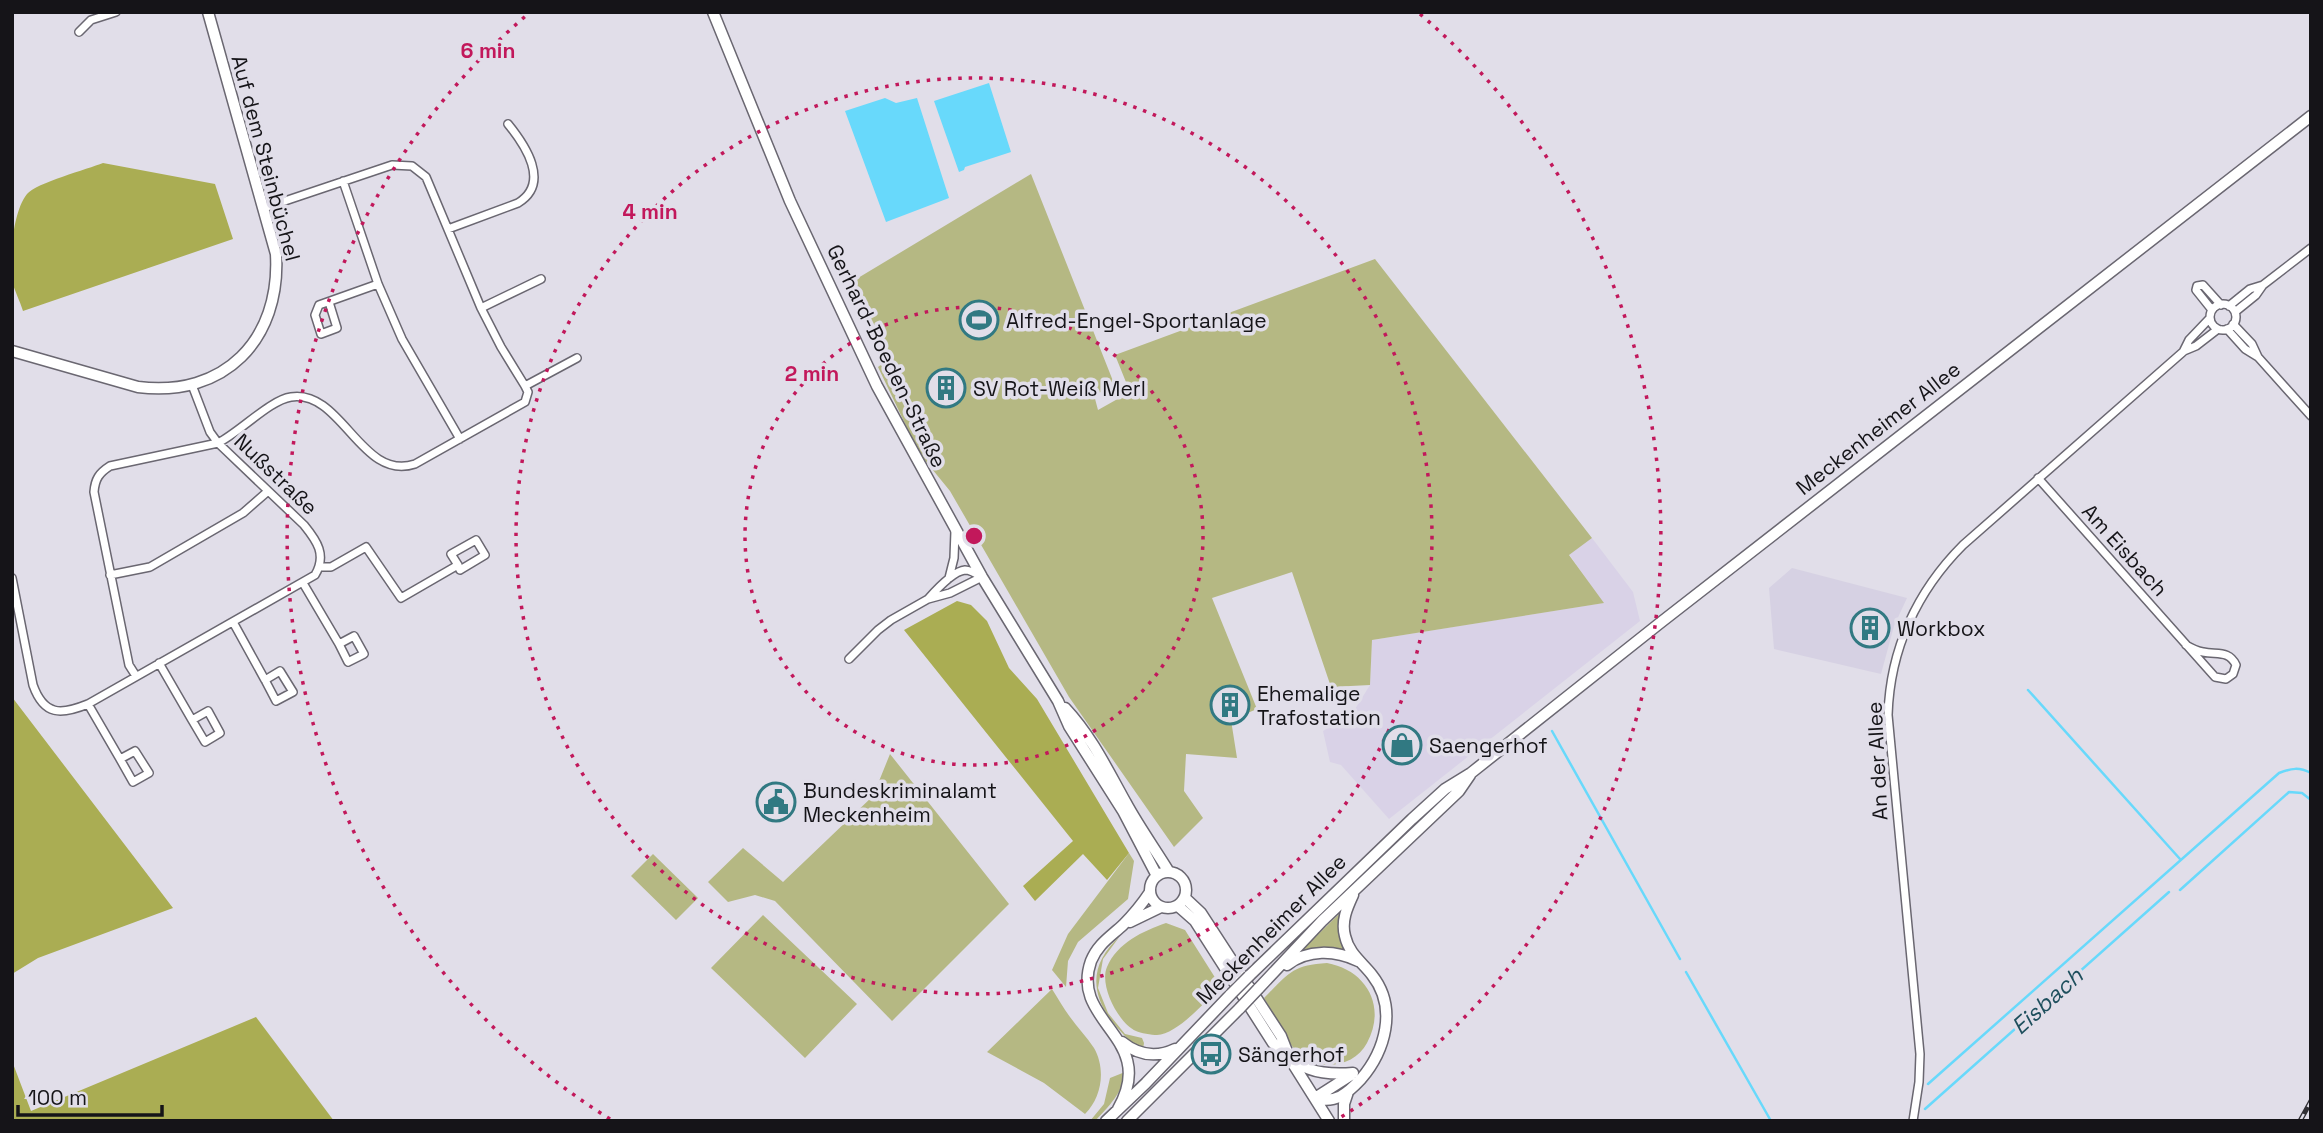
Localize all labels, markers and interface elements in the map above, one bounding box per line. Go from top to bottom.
text: 6 min [461,37,515,64]
street label: Auf dem Steinbüchel [226,52,306,264]
text: 4 min [622,198,678,225]
street label: Gerhard-Boeden-Straße [821,240,953,472]
sports icon: Alfred-Engel-Sportanlage [958,299,1000,341]
place label: Alfred-Engel-Sportanlage [1006,307,1267,334]
street label: Meckenheimer Allee [1790,355,1966,501]
text: 2 min [785,360,839,387]
building icon: SV Rot-Weiß Merl [925,367,967,409]
place label: SV Rot-Weiß Merl [973,375,1146,402]
street label: Nußstraße [229,428,323,520]
street label: Am Eisbach [2076,498,2174,602]
centre of rings [962,524,986,548]
building icon: Workbox [1849,607,1891,649]
place label: Workbox [1897,615,1986,642]
place label: Ehemalige Trafostation [1257,680,1381,731]
building icon: Ehemalige Trafostation [1209,684,1251,726]
street label: An der Allee [1860,701,1894,821]
shop icon: Saengerhof [1381,724,1423,766]
place label: Saengerhof [1429,732,1548,759]
place label: Bundeskriminalamt Meckenheim [803,777,997,828]
public building icon: Bundeskriminalamt Meckenheim [755,781,797,823]
street label: Meckenheimer Allee [1190,848,1352,1010]
water label: Eisbach [2005,960,2090,1041]
bus stop icon: Sängerhof [1190,1033,1232,1075]
place label: Sängerhof [1238,1041,1344,1068]
scale bar [18,1074,161,1118]
text: 100 m [28,1084,87,1111]

